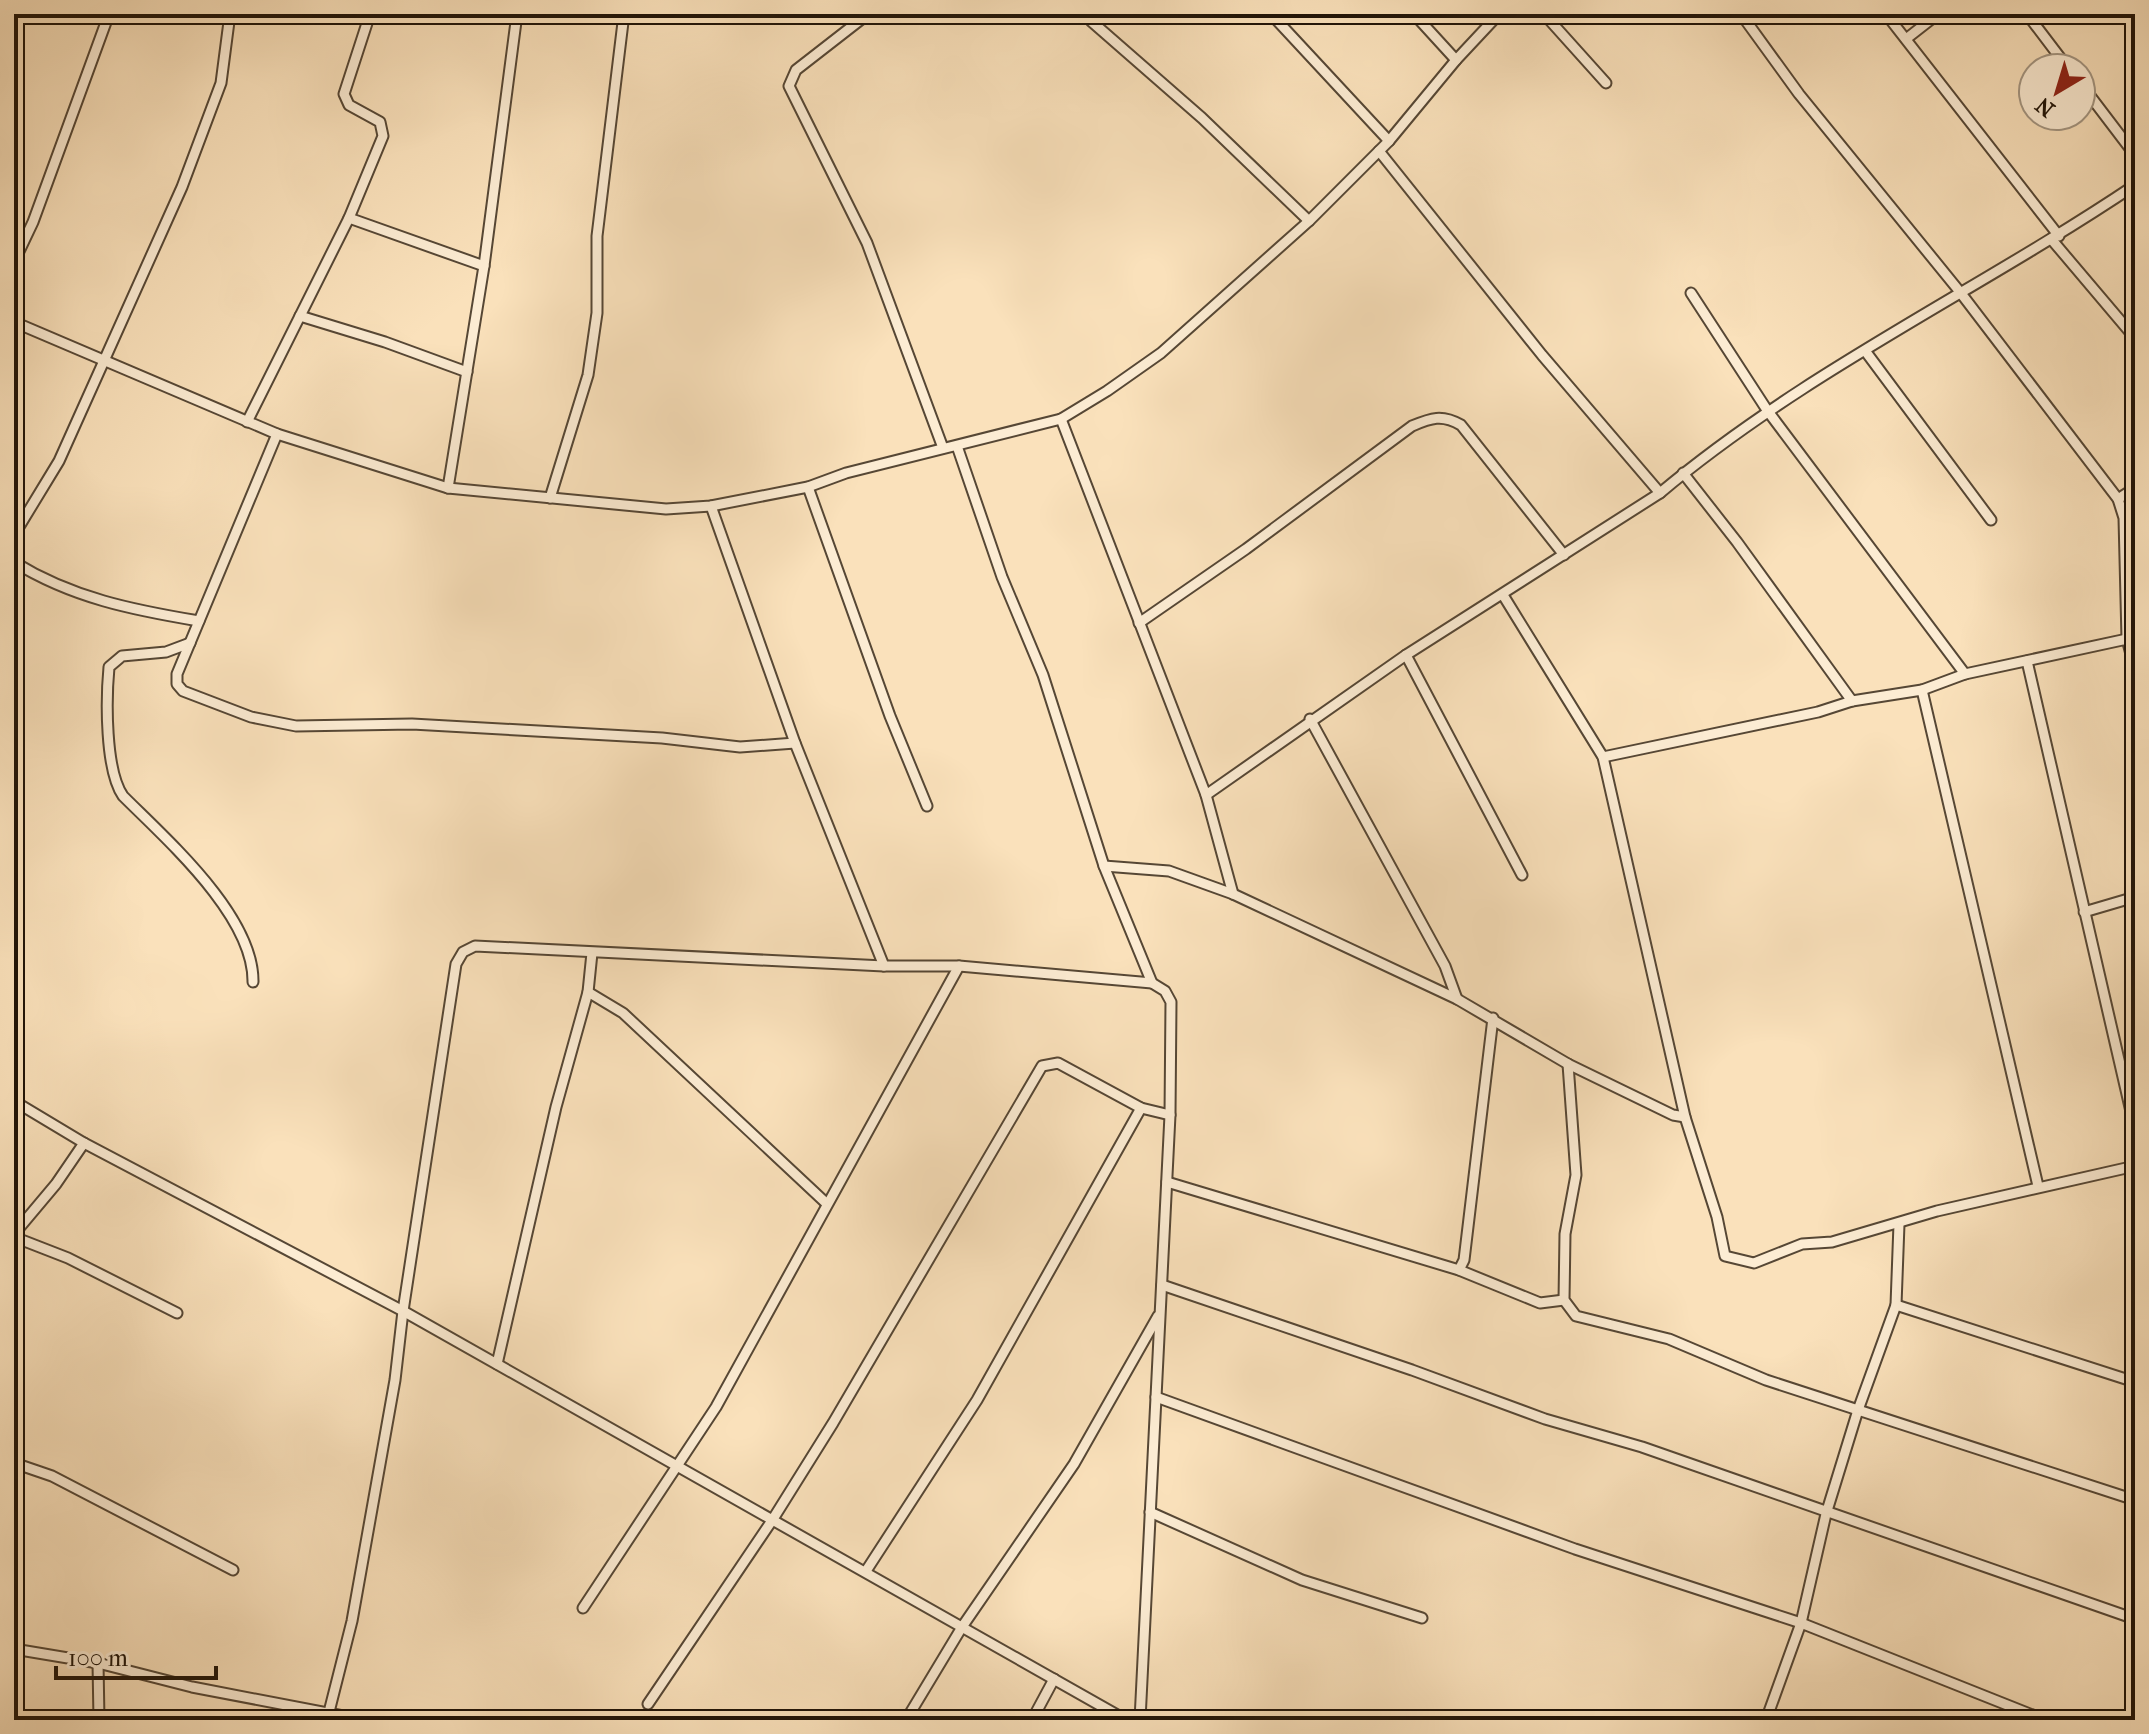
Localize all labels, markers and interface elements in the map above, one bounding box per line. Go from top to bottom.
north arrow [2017,52,2097,132]
text: N [2030,91,2060,122]
scale bar [56,1630,216,1680]
text: 100 m [68,1644,128,1672]

